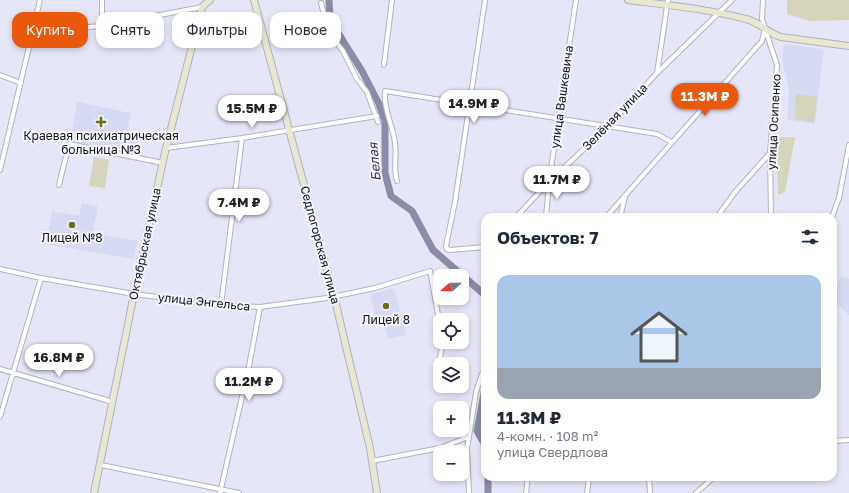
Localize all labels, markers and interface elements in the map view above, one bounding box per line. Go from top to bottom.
chip: Купить [12,12,88,48]
chip: Снять [96,12,164,48]
chip: Фильтры [172,12,262,48]
chip: Новое [270,12,341,48]
street label: улица Вашкевича [547,44,576,149]
street label: улица Осипенко [763,74,784,170]
street label: Зелёная улица [579,80,650,153]
pin: 11.3M ₽ [668,83,742,117]
text: 11.3M ₽ [680,88,730,104]
pin: 14.9M ₽ [437,90,511,124]
pin: 15.5M ₽ [215,95,289,129]
text: 14.9M ₽ [449,95,499,111]
text: 15.5M ₽ [227,100,277,116]
marker: Краевая психиатрическая больница №3 [95,116,107,128]
place label: Краевая психиатрическая больница №3 [23,128,179,157]
water label: Белая [364,141,384,182]
pin: 11.7M ₽ [520,166,594,200]
text: 11.7M ₽ [533,171,581,187]
street label: Седлогорская улица [297,184,343,306]
street label: Октябрьская улица [125,186,164,301]
pin: 7.4M ₽ [206,189,272,223]
text: 7.4M ₽ [218,194,260,210]
marker: Лицей №8 [67,220,77,230]
icon: filters [799,226,821,248]
text: Объектов: 7 [497,227,599,248]
place label: Лицей №8 [41,230,103,245]
north arrow [433,269,469,305]
map controls [433,269,469,481]
street label: улица Энгельса [157,289,251,314]
marker: Лицей 8 [381,301,391,311]
icon: home [623,301,695,373]
place label: Лицей 8 [362,312,410,327]
button: locate [433,313,469,349]
pin: 16.8M ₽ [22,344,96,378]
text: 16.8M ₽ [33,349,85,365]
button: layers [433,357,469,393]
pin: 11.2M ₽ [212,368,286,402]
text: 11.2M ₽ [224,373,274,389]
button: + [433,401,469,437]
text: 11.3M ₽ [497,407,561,428]
text: 4-комн. · 108 m² [497,428,598,444]
text: улица Свердлова [497,444,608,460]
button: − [433,445,469,481]

